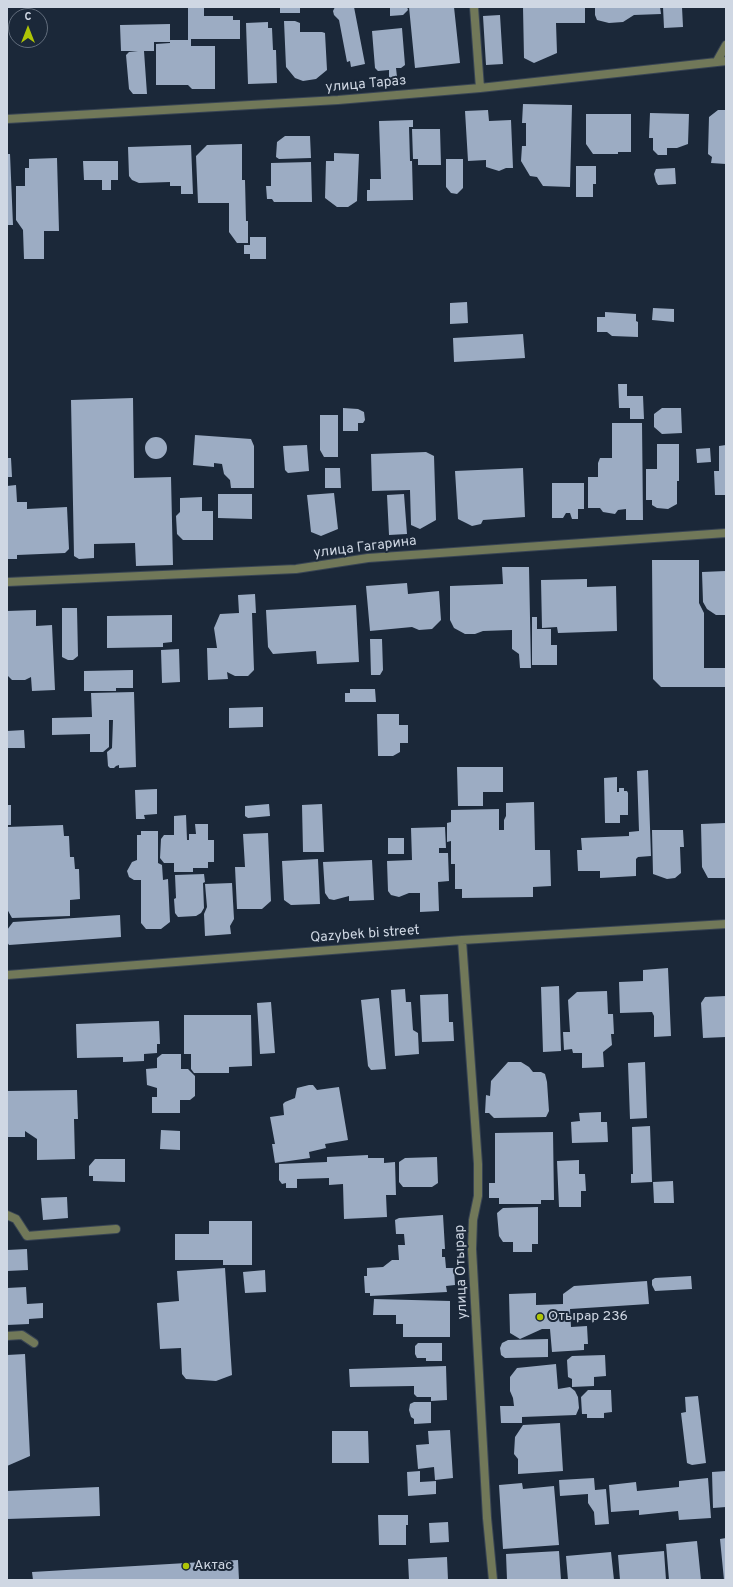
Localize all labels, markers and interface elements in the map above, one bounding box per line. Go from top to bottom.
north arrow [8,8,48,48]
text: С [24,10,32,24]
street label: улица Тараз [325,73,407,97]
street label: улица Гагарина [313,533,417,563]
street label: Qazybek bi street [310,923,420,947]
street label: улица Отырар [452,1224,472,1320]
place label: Отырар 236 [548,1309,628,1325]
marker: Отырар 236 [535,1312,545,1322]
place label: Актас [194,1558,232,1574]
marker: Актас [181,1561,191,1571]

